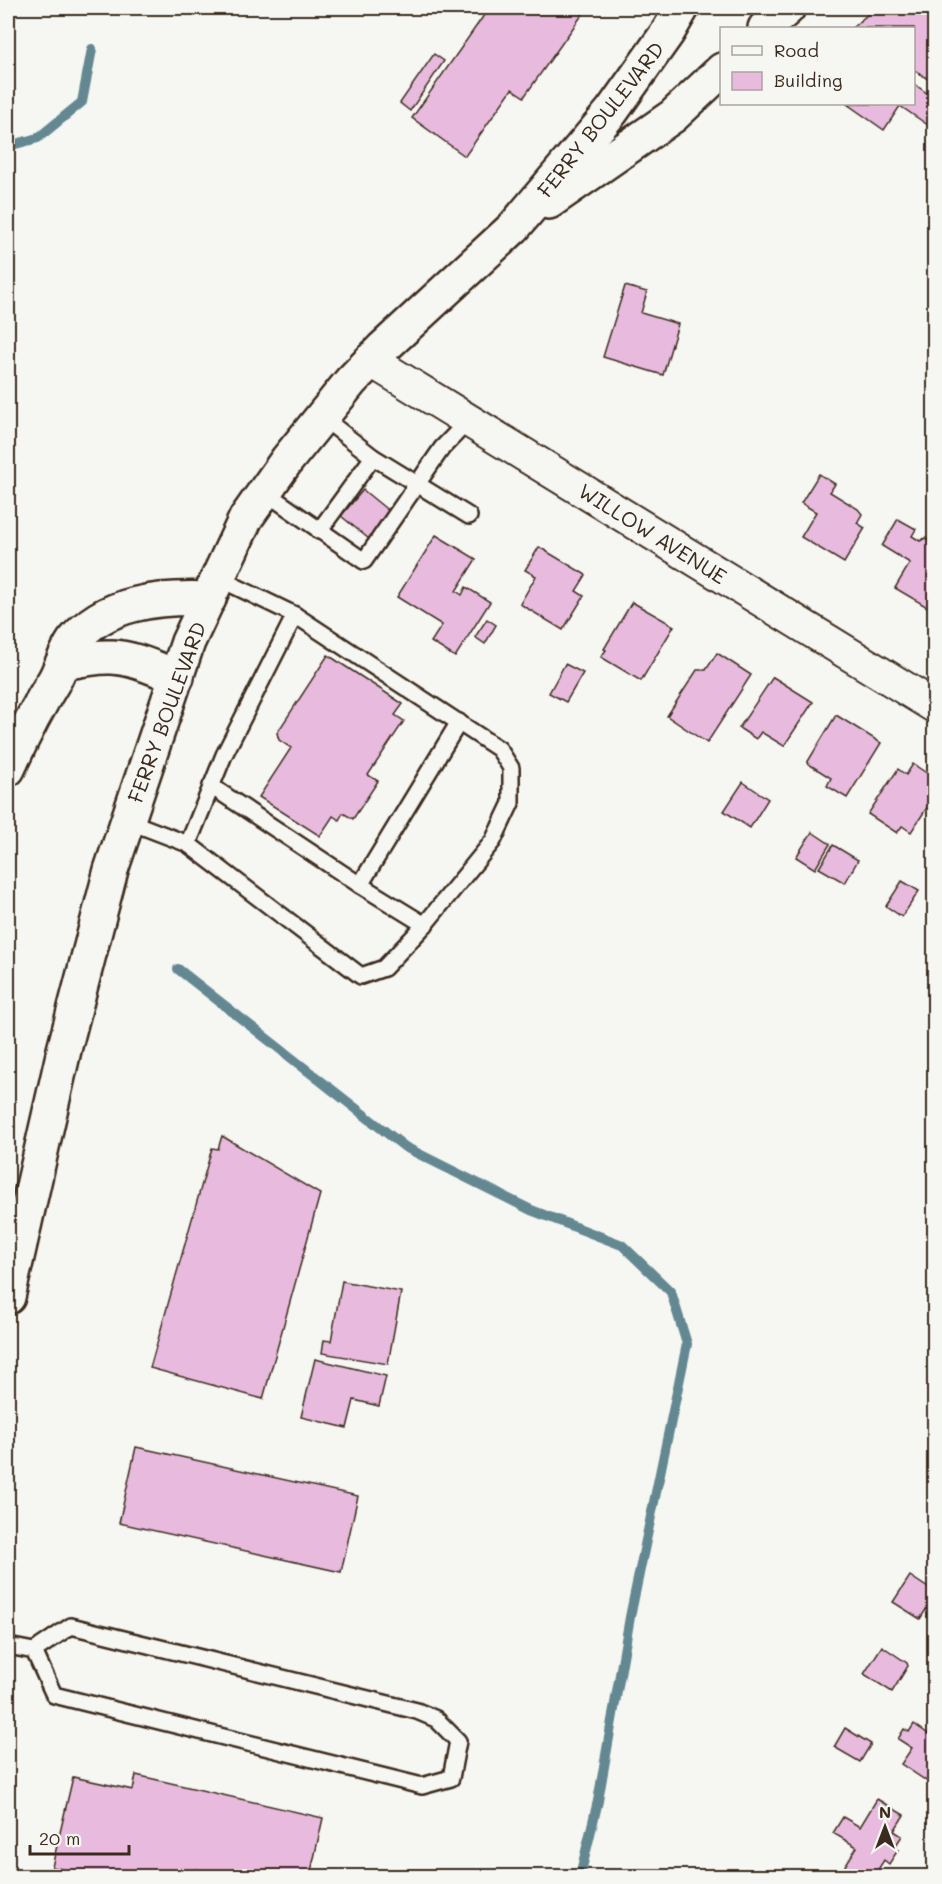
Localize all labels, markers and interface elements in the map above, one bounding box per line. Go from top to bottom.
legend [720,27,915,105]
street label: FERRY BOULEVARD [531,36,669,202]
text: Road [774,38,819,62]
text: Building [774,68,842,92]
street label: WILLOW AVENUE [574,477,732,589]
street label: FERRY BOULEVARD [121,618,211,806]
north arrow [855,1797,915,1857]
text: N [879,1801,891,1822]
scale bar [30,1818,129,1856]
text: 20 m [39,1826,80,1850]

